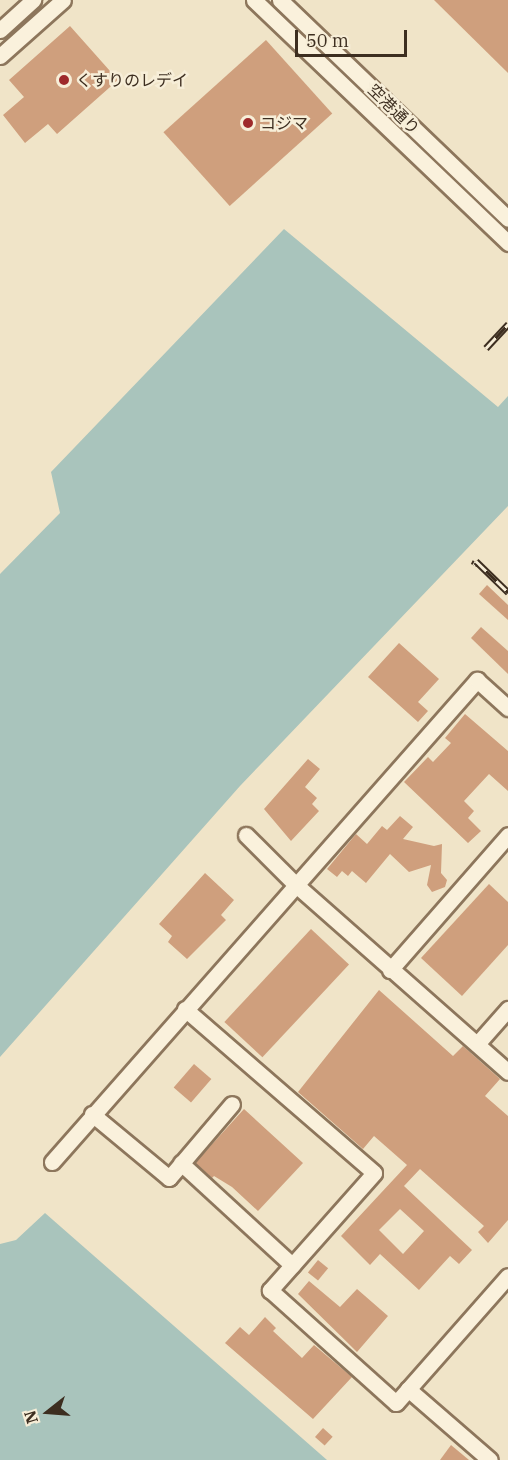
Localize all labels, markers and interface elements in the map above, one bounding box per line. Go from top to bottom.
scale bar [298,18,410,56]
text: 50 m [306,29,349,52]
place label: くすりのレデイ [76,70,188,90]
marker: くすりのレデイ [57,73,71,87]
street label: 空港通り [364,80,424,138]
place label: コジマ [260,113,308,133]
marker: コジマ [241,116,255,130]
north arrow [18,1382,78,1442]
text: N [19,1408,42,1426]

